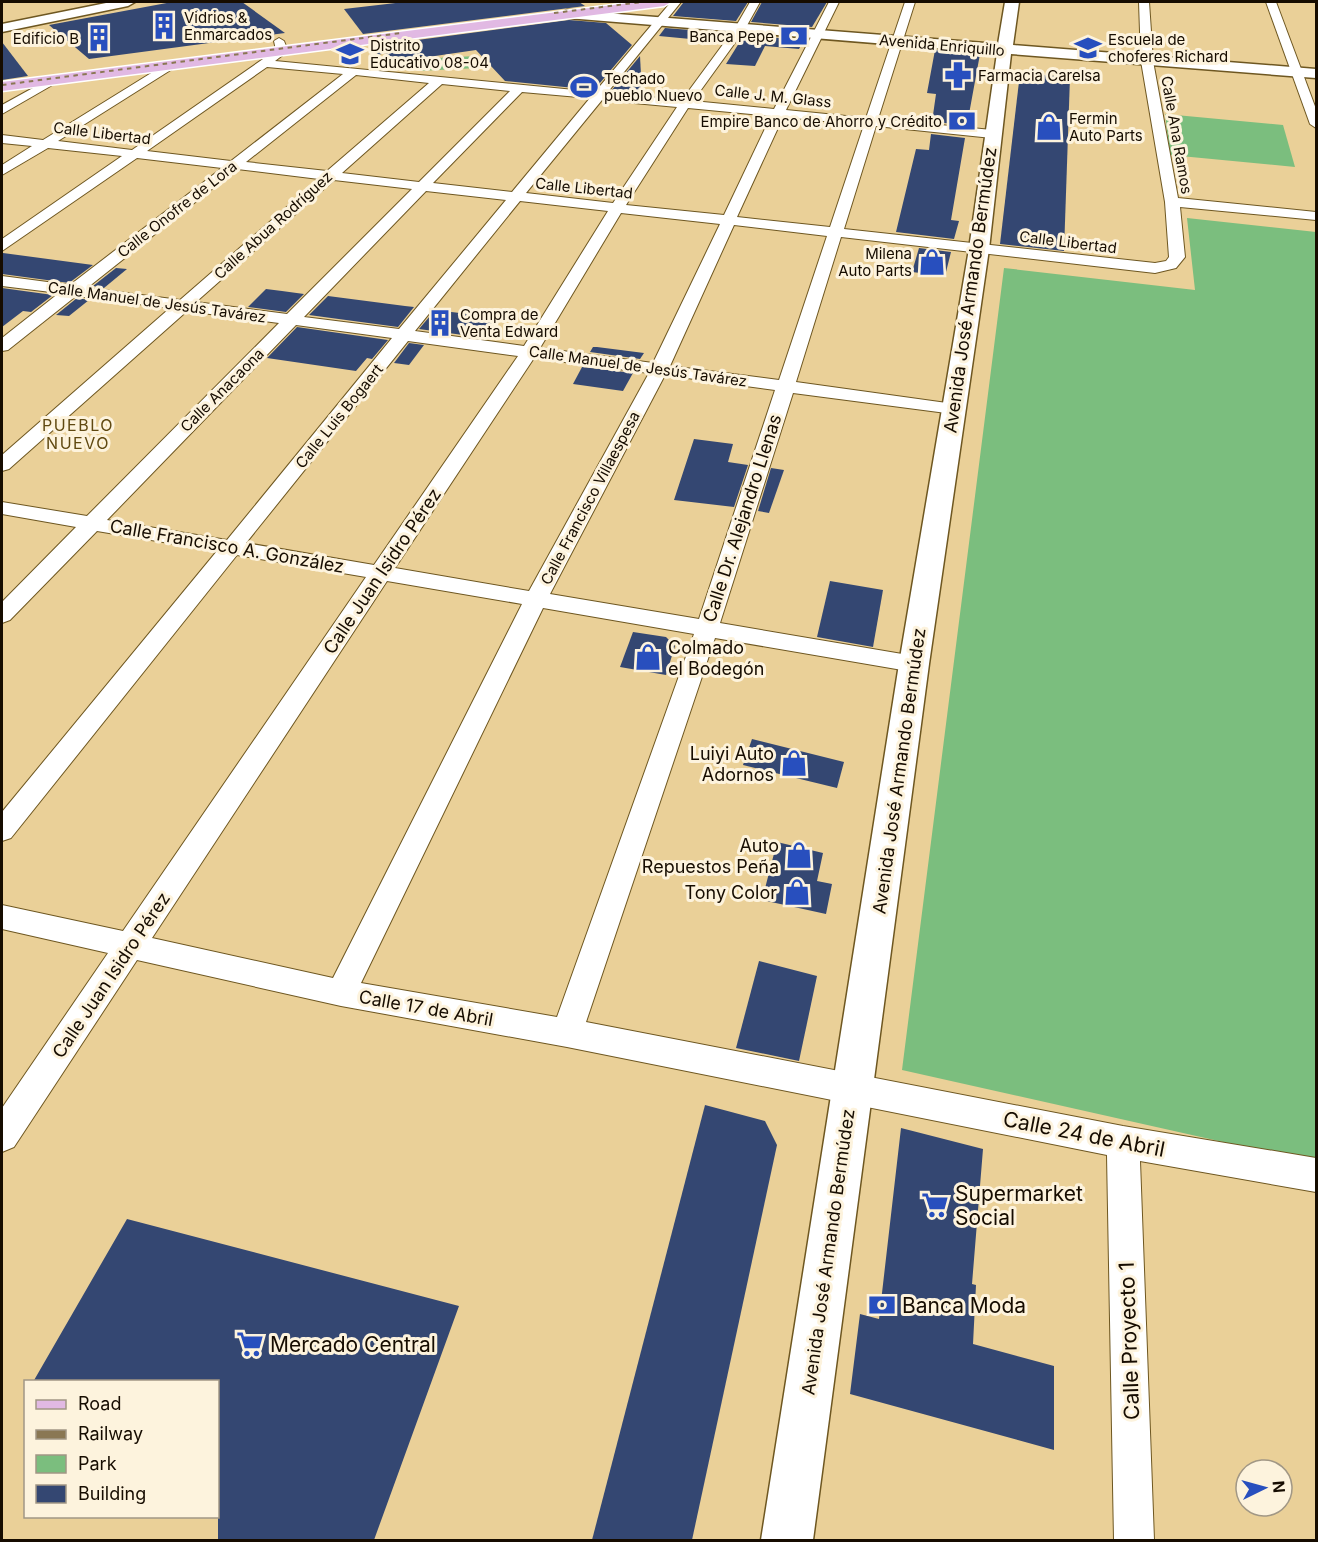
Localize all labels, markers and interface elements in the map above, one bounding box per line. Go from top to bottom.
place label: Vidrios & Enmarcados [184,8,272,44]
building icon: Vidrios & Enmarcados [149,11,179,41]
bank icon: Banca Pepe [779,21,809,51]
building icon: Edificio B [84,23,114,53]
place label: Banca Pepe [689,27,774,46]
place label: Edificio B [13,29,79,48]
street label: Avenida Enriquillo [878,30,1006,60]
place label: Escuela de choferes Richard [1108,30,1228,66]
school or university icon: Escuela de choferes Richard [1073,33,1103,63]
place label: Distrito Educativo 08-04 [370,36,489,72]
school or university icon: Distrito Educativo 08-04 [335,39,365,69]
pharmacy icon: Farmacia Carelsa [943,60,973,90]
place label: Farmacia Carelsa [978,66,1101,85]
place label: Techado pueblo Nuevo [604,69,703,105]
sports icon: Techado pueblo Nuevo [569,72,599,102]
street label: Calle Ana Ramos [1157,74,1197,196]
street label: Calle J. M. Glass [714,80,832,112]
bank icon: Empire Banco de Ahorro y Crédito [947,106,977,136]
place label: Fermin Auto Parts [1069,109,1143,145]
place label: Empire Banco de Ahorro y Crédito [701,112,942,131]
shop icon: Fermin Auto Parts [1034,112,1064,142]
street label: Calle Libertad [52,118,152,148]
street label: Avenida José Armando Bermúdez [940,146,1000,434]
street label: Calle Onofre de Lora [113,156,241,262]
street label: Calle Abua Rodríguez [210,167,336,283]
street label: Calle Libertad [534,173,634,203]
street label: Calle Libertad [1018,227,1118,257]
place label: Milena Auto Parts [838,244,912,280]
shop icon: Milena Auto Parts [917,247,947,277]
street label: Calle Manuel de Jesús Tavárez [47,277,267,327]
place label: Compra de Venta Edward [460,305,558,341]
building icon: Compra de Venta Edward [425,308,455,338]
street label: Calle Manuel de Jesús Tavárez [528,341,748,391]
street label: Calle Anacaona [176,344,268,436]
street label: Calle Luis Bogaert [291,360,387,472]
street label: Calle Francisco Villaespesa [536,408,644,588]
street label: Calle Dr. Alejandro Llenas [698,411,786,625]
district label: PUEBLO NUEVO [42,415,114,453]
street label: Calle Juan Isidro Pérez [319,484,445,658]
street label: Calle Francisco A. González [108,515,346,577]
street label: Avenida José Armando Bermúdez [869,627,929,915]
place label: Colmado el Bodegón [668,637,764,679]
shop icon: Colmado el Bodegón [633,642,663,672]
place label: Luiyi Auto Adornos [690,743,774,785]
shop icon: Luiyi Auto Adornos [779,748,809,778]
place label: Auto Repuestos Peña [642,835,779,877]
shop icon: Auto Repuestos Peña [784,840,814,870]
shop icon: Tony Color [782,877,812,907]
place label: Tony Color [685,882,777,903]
street label: Calle Juan Isidro Pérez [48,888,174,1062]
street label: Calle 17 de Abril [357,986,495,1030]
street label: Calle 24 de Abril [1001,1106,1167,1162]
street label: Avenida José Armando Bermúdez [798,1108,858,1396]
place label: Supermarket Social [955,1181,1083,1230]
supermarket icon: Supermarket Social [920,1190,950,1220]
street label: Calle Proyecto 1 [1114,1262,1144,1420]
bank icon: Banca Moda [867,1290,897,1320]
place label: Banca Moda [902,1293,1026,1318]
supermarket icon: Mercado Central [235,1329,265,1359]
place label: Mercado Central [270,1332,436,1357]
legend [24,1380,219,1518]
text: Road [78,1393,121,1414]
text: Railway [78,1423,143,1444]
text: Park [78,1453,117,1474]
north arrow [1234,1458,1294,1518]
text: N [1268,1480,1289,1494]
text: Building [78,1483,146,1504]

